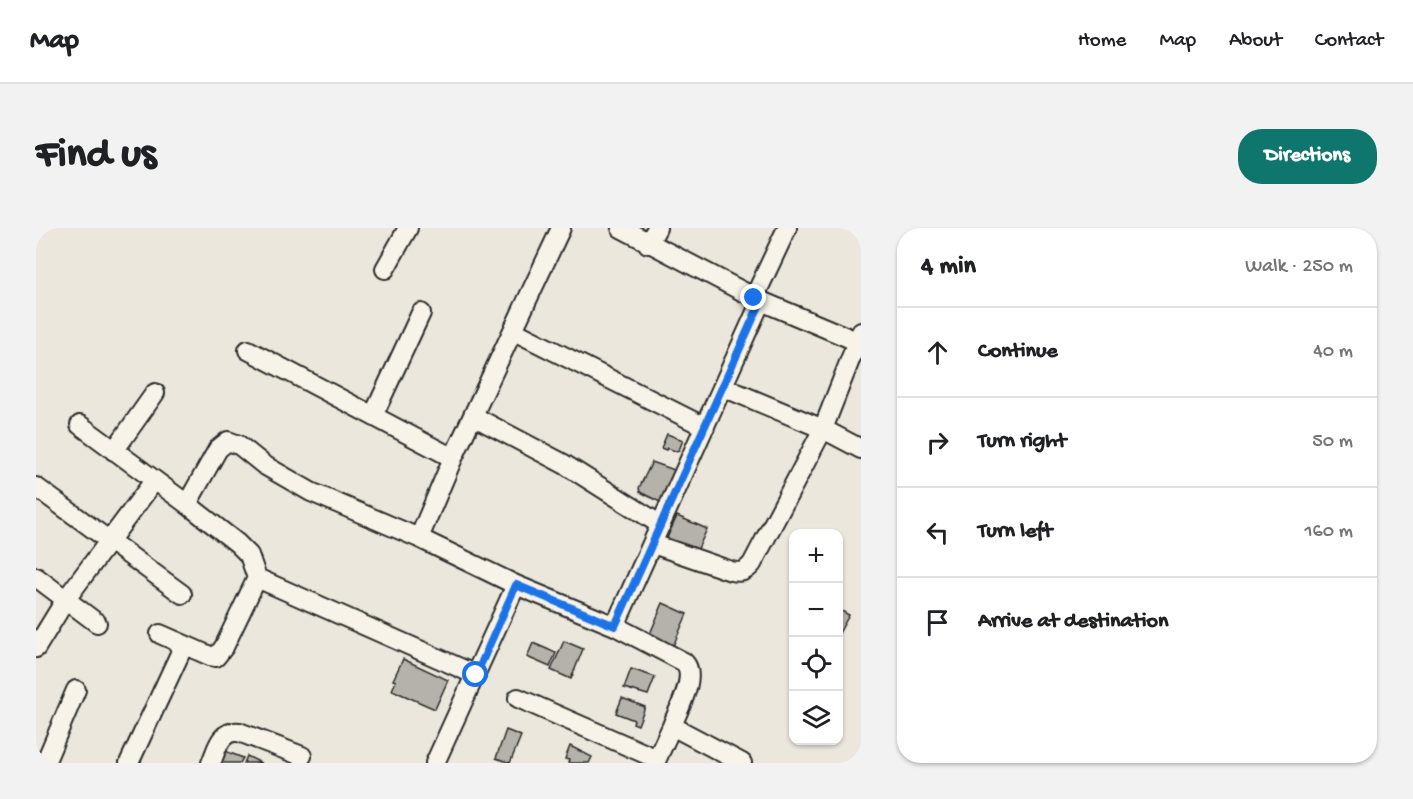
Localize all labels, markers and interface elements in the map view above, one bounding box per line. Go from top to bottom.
text: Map [30,25,79,58]
text: Home [1078,29,1126,54]
text: Map [1159,29,1196,54]
text: About [1229,29,1282,54]
text: Contact [1315,29,1383,54]
button: Directions [1238,129,1377,184]
text: Find us [36,132,156,181]
text: 4 min [921,252,976,283]
text: Walk · 250 m [1245,256,1353,279]
route end [740,284,766,310]
icon: ahead [921,336,954,369]
text: Continue [978,339,1058,365]
text: 40 m [1313,341,1353,364]
icon: right [921,426,954,459]
text: Turn right [978,429,1066,455]
text: 50 m [1312,431,1353,454]
icon: left [921,516,954,549]
text: Turn left [978,519,1052,545]
text: 160 m [1304,521,1353,544]
map controls [789,529,843,745]
button: + [789,529,843,583]
button: − [789,583,843,637]
icon: arrive [921,606,954,639]
text: Arrive at destination [978,609,1168,635]
button: locate [789,637,843,691]
route start [462,661,488,687]
button: layers [789,691,843,745]

